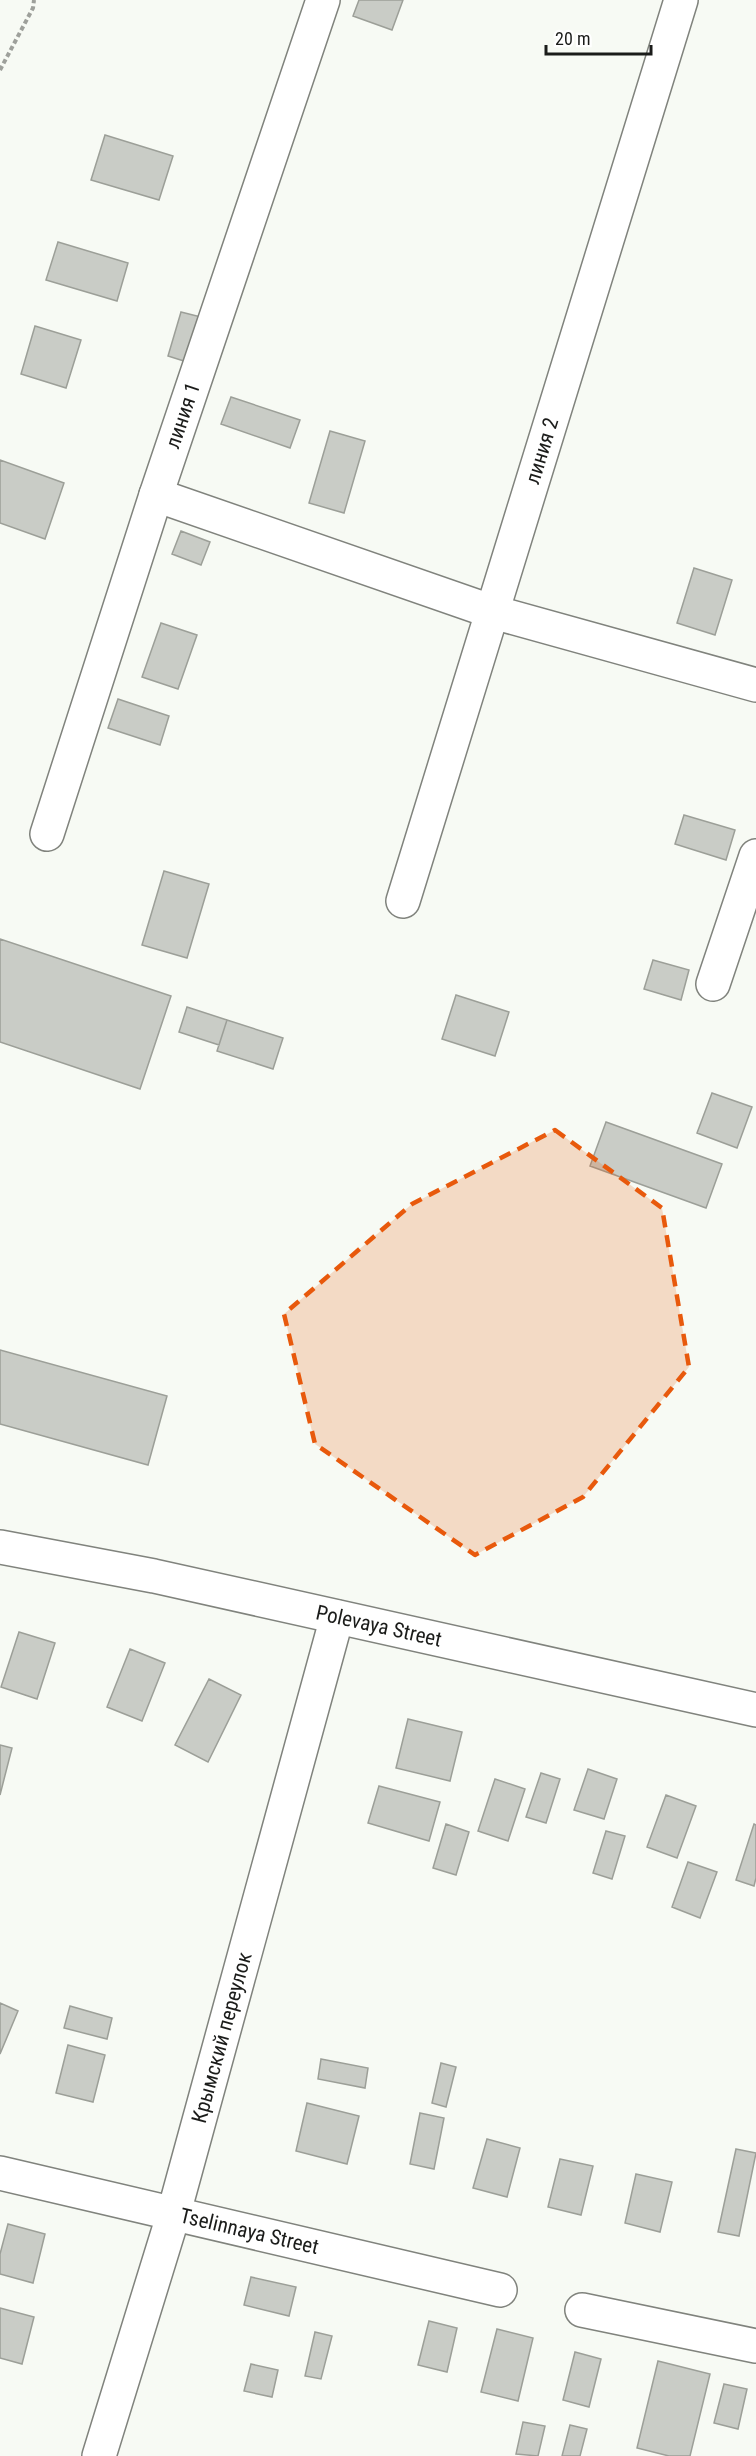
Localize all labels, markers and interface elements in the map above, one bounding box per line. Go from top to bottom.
scale bar [546,18,651,56]
text: 20 m [555,28,590,49]
street label: линия 1 [161,379,205,452]
street label: линия 2 [520,415,563,487]
street label: Polevaya Street [314,1600,444,1652]
street label: Крымский переулок [187,1950,257,2126]
street label: Tselinnaya Street [177,2203,321,2259]

